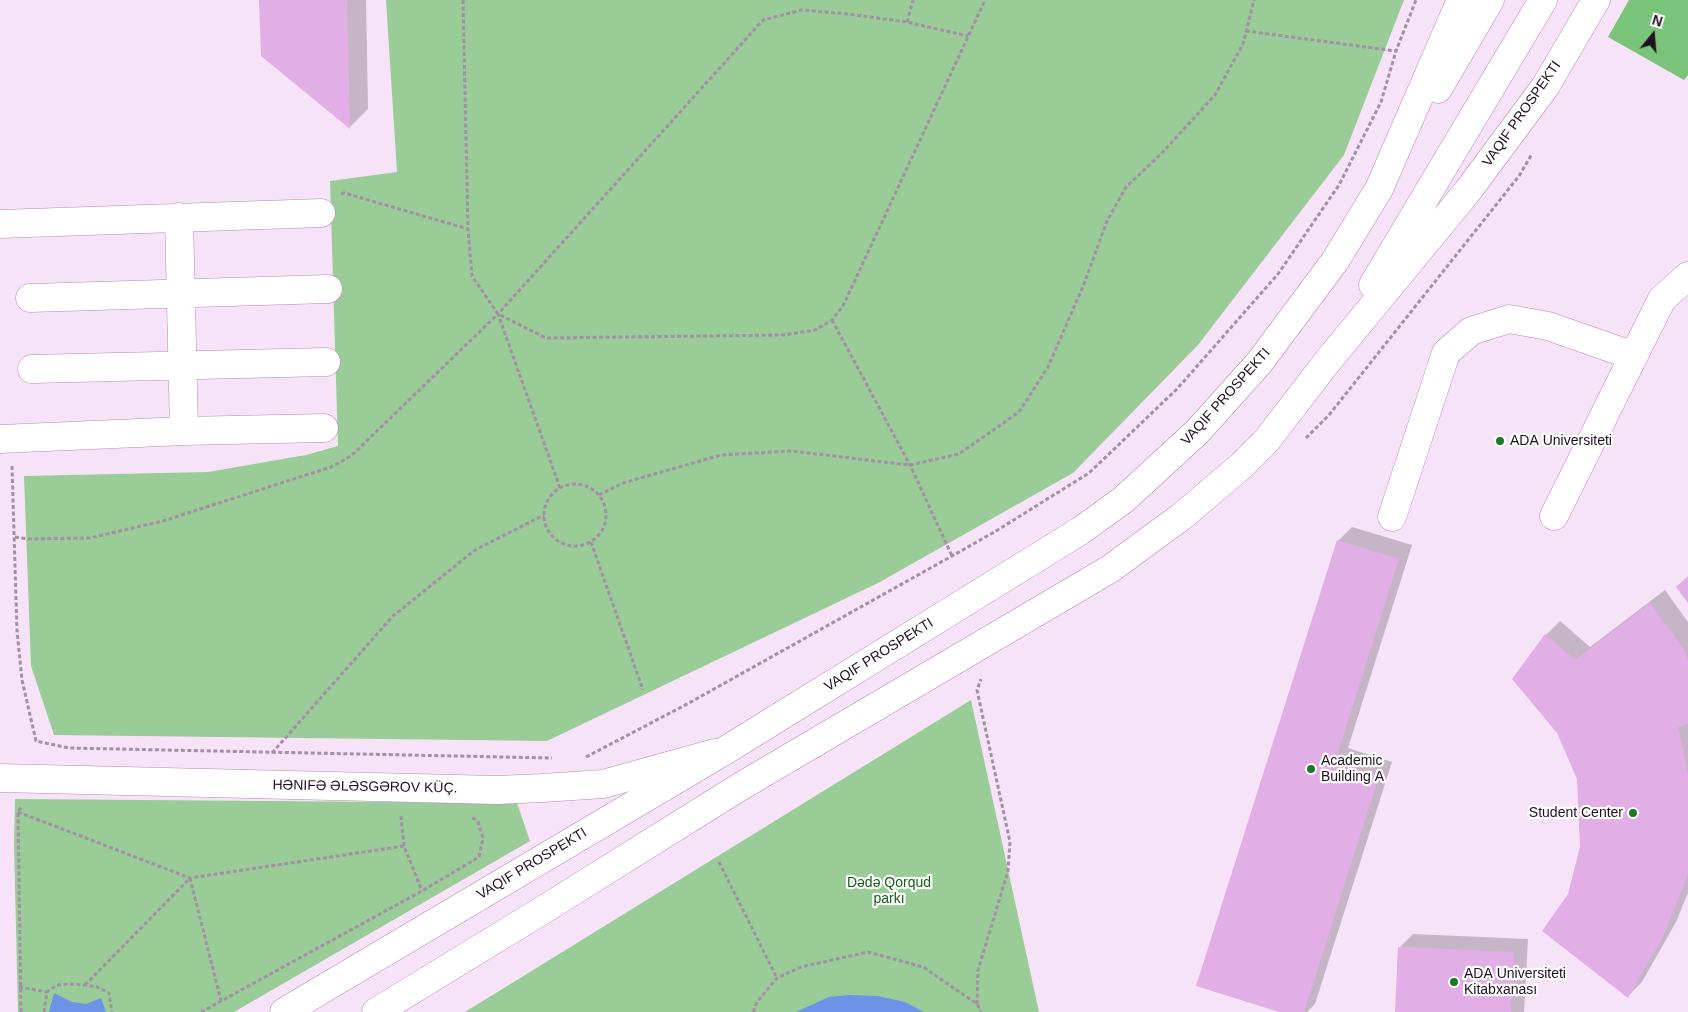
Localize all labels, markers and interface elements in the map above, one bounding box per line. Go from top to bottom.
north arrow [1628,10,1678,60]
text: N [1650,12,1665,30]
street label: VAQIF PROSPEKTI [1479,58,1565,170]
street label: VAQIF PROSPEKTI [1178,345,1274,449]
place label: ADA Universiteti [1510,433,1612,449]
marker: ADA Universiteti [1494,435,1506,447]
street label: VAQIF PROSPEKTI [822,615,936,695]
place label: Academic Building A [1321,753,1384,786]
marker: Academic Building A [1305,763,1317,775]
street label: HƏNIFƏ ƏLƏSGƏROV KÜÇ. [272,777,458,797]
place label: Student Center [1529,805,1623,821]
marker: Student Center [1627,807,1639,819]
street label: VAQIF PROSPEKTI [474,825,590,903]
park label: Dədə Qorqud parkı [847,875,931,908]
place label: ADA Universiteti Kitabxanası [1464,966,1566,999]
marker: ADA Universiteti Kitabxanası [1448,976,1460,988]

